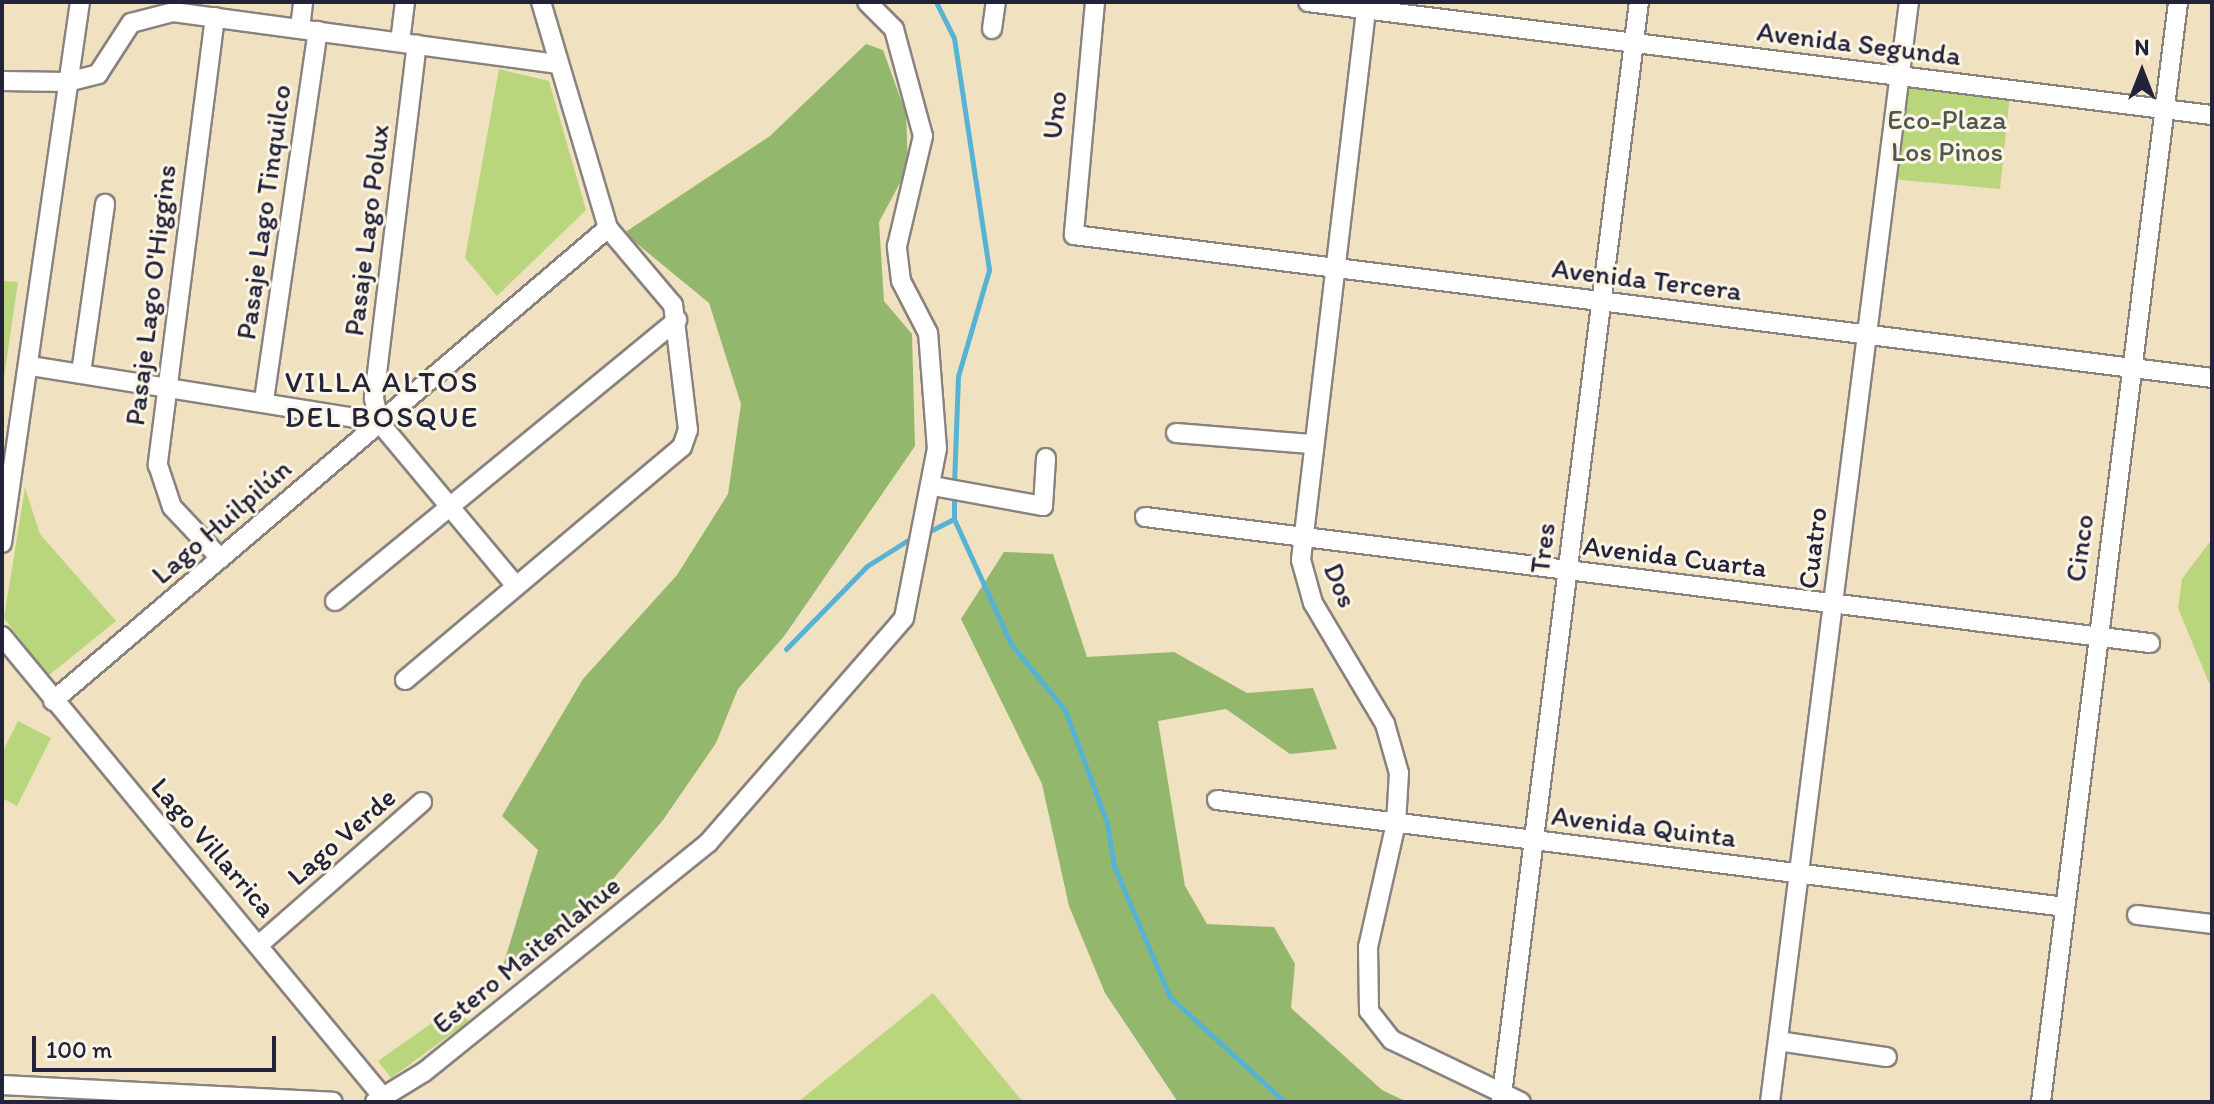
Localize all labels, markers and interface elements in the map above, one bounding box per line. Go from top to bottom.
street label: Avenida Segunda [1755,14,1963,72]
north arrow [2102,32,2182,112]
text: N [2135,34,2149,61]
street label: Pasaje Lago Tinquilco [228,82,298,342]
street label: Uno [1034,89,1074,141]
park label: Eco-Plaza Los Pinos [1887,102,2007,168]
street label: Pasaje Lago Polux [336,123,396,337]
street label: Pasaje Lago O'Higgins [117,163,183,427]
street label: Avenida Tercera [1550,251,1744,307]
district label: VILLA ALTOS DEL BOSQUE [284,364,480,434]
street label: Lago Huilpilún [144,451,298,591]
street label: Cuatro [1790,505,1834,591]
street label: Cinco [2058,512,2100,584]
street label: Tres [1522,521,1562,575]
street label: Avenida Cuarta [1581,528,1769,584]
street label: Dos [1317,558,1365,612]
street label: Lago Villarrica [144,770,284,924]
street label: Lago Verde [280,780,402,892]
street label: Avenida Quinta [1550,798,1738,854]
street label: Estero Maitenlahue [425,868,627,1040]
scale bar [36,1020,280,1070]
text: 100 m [46,1035,112,1064]

